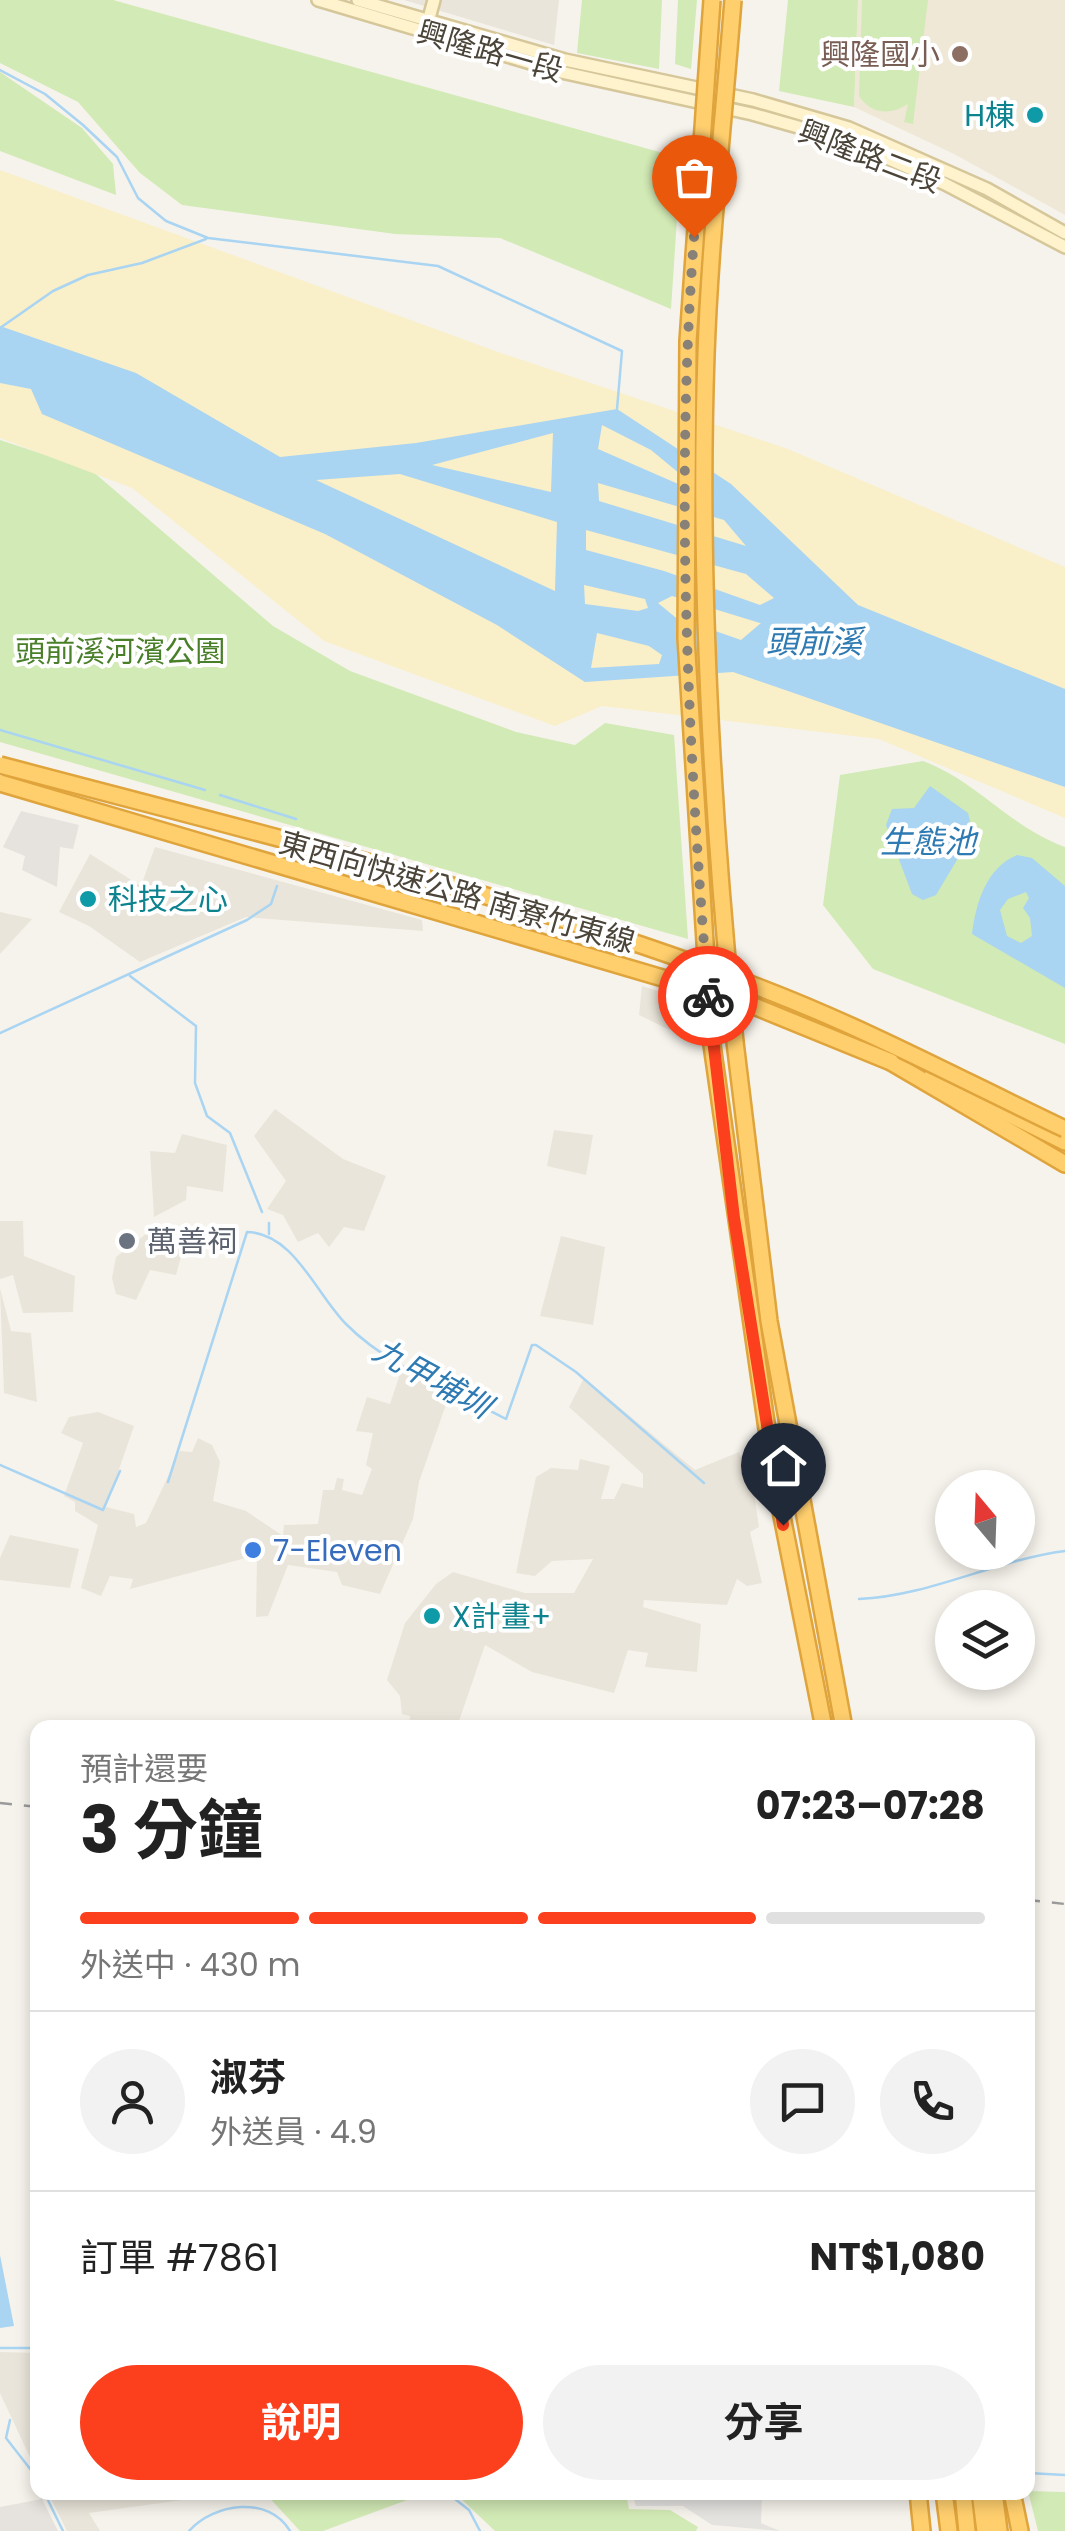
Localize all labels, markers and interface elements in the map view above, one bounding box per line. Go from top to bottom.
street label: 興隆路一段 [412,10,568,92]
place label: 興隆國小 [820,33,940,76]
marker: 興隆國小 [949,43,971,65]
place label: H棟 [964,94,1015,137]
marker: H棟 [1024,104,1046,126]
street label: 興隆路二段 [792,109,948,203]
pin [652,135,737,238]
icon: bag [667,150,722,205]
water label: 頭前溪 [766,619,866,664]
park label: 頭前溪河濱公園 [15,630,225,673]
water label: 生態池 [880,819,979,864]
street label: 東西向快速公路 南寮竹東線 [274,821,640,963]
place label: 科技之心 [108,878,228,921]
marker: 科技之心 [77,888,99,910]
courier [658,946,758,1046]
icon: bike [681,969,736,1024]
place label: 萬善祠 [147,1220,237,1263]
marker: 萬善祠 [116,1230,138,1252]
water label: 九甲埔圳 [365,1327,502,1431]
pin [741,1423,826,1526]
icon: home [756,1438,811,1493]
north arrow [935,1470,1035,1570]
map controls [935,1470,1035,1690]
place label: 7-Eleven [273,1529,402,1572]
marker: 7-Eleven [242,1539,264,1561]
button: layers [935,1590,1035,1690]
place label: X計畫+ [452,1595,551,1638]
marker: X計畫+ [421,1605,443,1627]
text: 預計還要 [80,1746,208,1791]
text: 07:23–07:28 [756,1779,985,1832]
text: 3 分鐘 [80,1785,263,1876]
text: 外送中 · 430 m [80,1942,300,1987]
button: person [80,2049,185,2154]
button: chat [750,2049,855,2154]
button: phone [880,2049,985,2154]
text: 淑芬 [210,2051,286,2104]
text: 外送員 · 4.9 [210,2109,377,2154]
text: NT$1,080 [810,2230,985,2283]
text: 訂單 #7861 [80,2231,279,2284]
button: 說明 [80,2365,523,2480]
button: 分享 [543,2365,985,2480]

